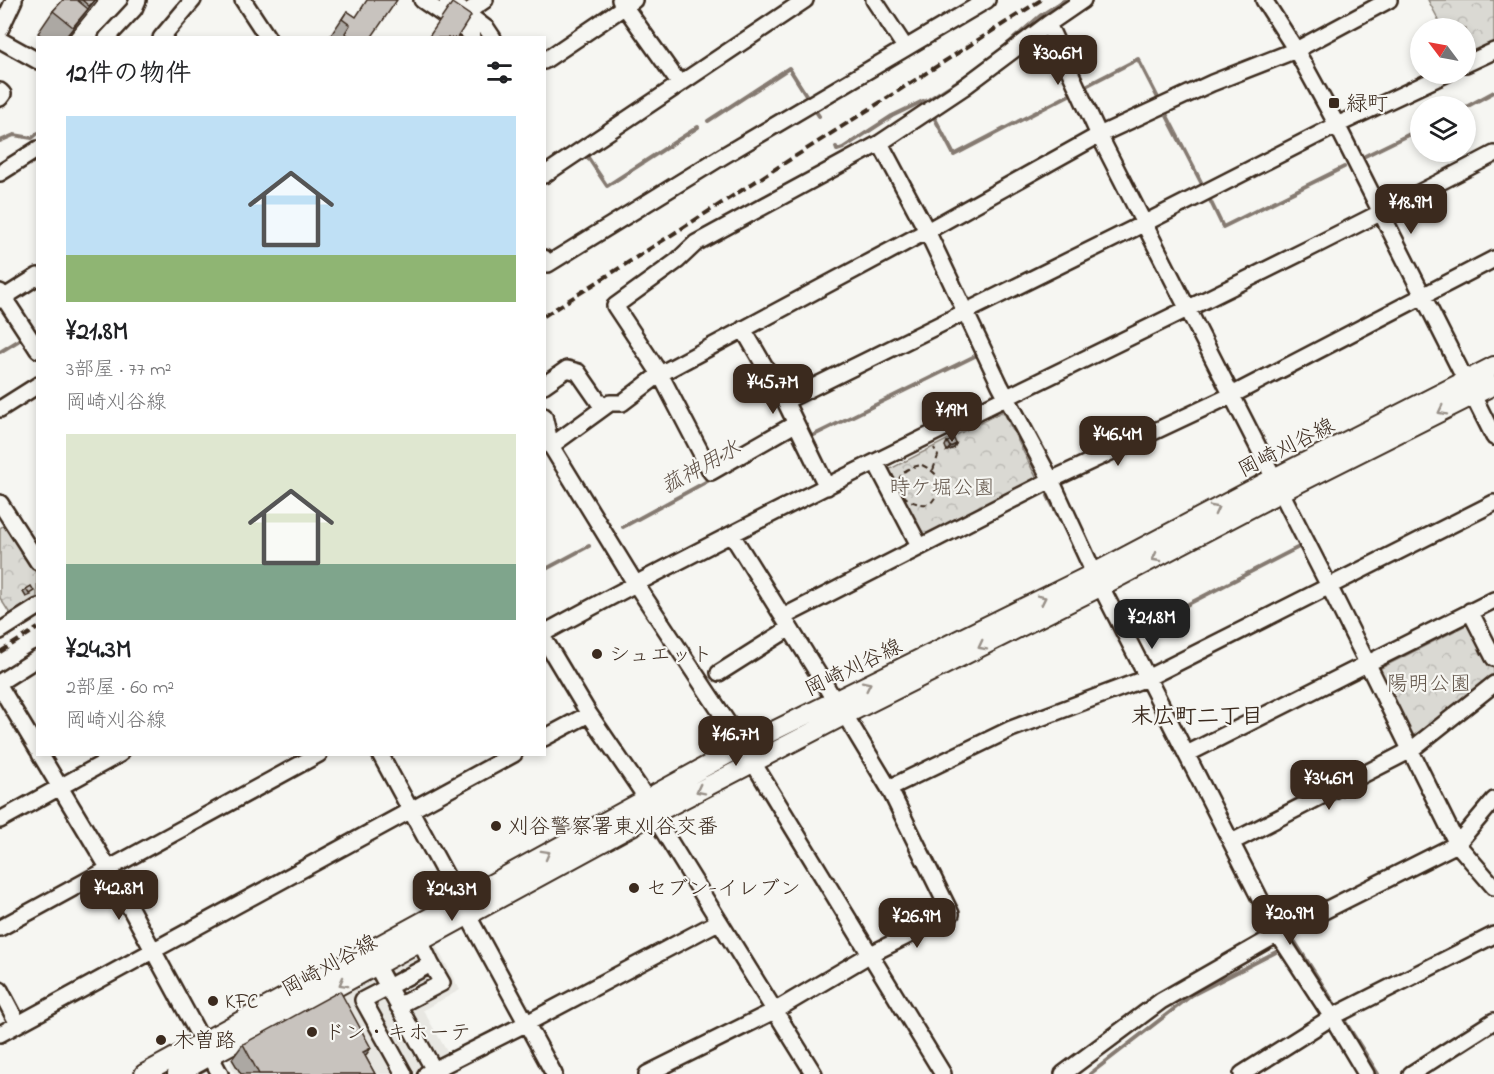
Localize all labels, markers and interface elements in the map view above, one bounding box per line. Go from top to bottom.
north arrow [1410,18,1476,84]
map controls [1410,18,1476,162]
pin: ¥30.6M [1009,35,1107,86]
text: ¥30.6M [1033,40,1083,69]
text: 12件の物件 [66,56,191,94]
icon: filters [483,56,516,89]
place label: 緑町 [1346,90,1388,120]
marker: 緑町 [1327,96,1341,110]
button: layers [1410,96,1476,162]
icon: home [237,155,345,263]
pin: ¥18.9M [1362,184,1460,235]
text: ¥18.9M [1389,189,1433,218]
text: ¥21.8M [66,314,128,352]
text: 3部屋 · 77 m² [66,356,171,385]
pin: ¥45.7M [724,364,822,415]
text: ¥45.7M [747,369,799,398]
text: 岡崎刈谷線 [66,389,166,418]
pin: ¥19M [916,392,988,443]
text: ¥19M [936,397,968,426]
one-way arrow [1437,404,1448,416]
street label: 岡崎刈谷線 [1233,412,1340,486]
pin: ¥46.4M [1069,416,1167,467]
text: ¥46.4M [1093,421,1143,450]
water label: 菰神用水 [655,433,748,504]
icon: home [237,473,345,581]
park label: 時ケ堀公園 [890,474,995,504]
one-way arrow [1209,505,1219,516]
one-way arrow [1152,551,1163,562]
one-way arrow [1035,594,1046,606]
pin: ¥21.8M [1103,599,1201,650]
text: ¥21.8M [1128,604,1176,633]
text: ¥24.3M [66,632,132,670]
street label: 岡崎刈谷線 [800,632,908,705]
one-way arrow [978,639,989,650]
place label: シュエット [609,641,713,671]
marker: シュエット [590,647,604,661]
park label: 陽明公園 [1387,670,1471,700]
text: 2部屋 · 60 m² [66,674,174,703]
one-way arrow [860,680,871,692]
district label: 末広町二丁目 [1131,702,1263,734]
text: 岡崎刈谷線 [66,707,166,736]
pin: ¥16.7M [687,716,785,767]
text: ¥16.7M [712,721,760,750]
pin: ¥34.6M [1280,760,1378,811]
text: ¥34.6M [1304,765,1354,794]
one-way arrow [696,783,706,794]
place label: 刈谷警察署東刈谷交番 [508,813,718,843]
marker: 刈谷警察署東刈谷交番 [489,819,503,833]
one-way arrow [540,850,550,862]
pin: ¥42.8M [70,870,168,921]
pin: ¥24.3M [403,871,501,922]
text: ¥42.8M [94,875,144,904]
place label: セブン-イレブン [646,875,801,905]
text: ¥24.3M [427,876,477,905]
marker: セブン-イレブン [627,881,641,895]
pin: ¥20.9M [1241,895,1339,946]
pin: ¥26.9M [868,898,966,949]
text: ¥20.9M [1266,900,1314,929]
text: ¥26.9M [893,903,941,932]
street label: 岡崎刈谷線 [277,928,383,1005]
one-way arrow [339,976,350,987]
place label: KFC [225,988,259,1018]
marker: KFC [206,994,220,1008]
place label: ドン・キホーテ [324,1019,471,1049]
marker: ドン・キホーテ [305,1025,319,1039]
place label: 木曽路 [173,1027,236,1057]
marker: 木曽路 [154,1033,168,1047]

